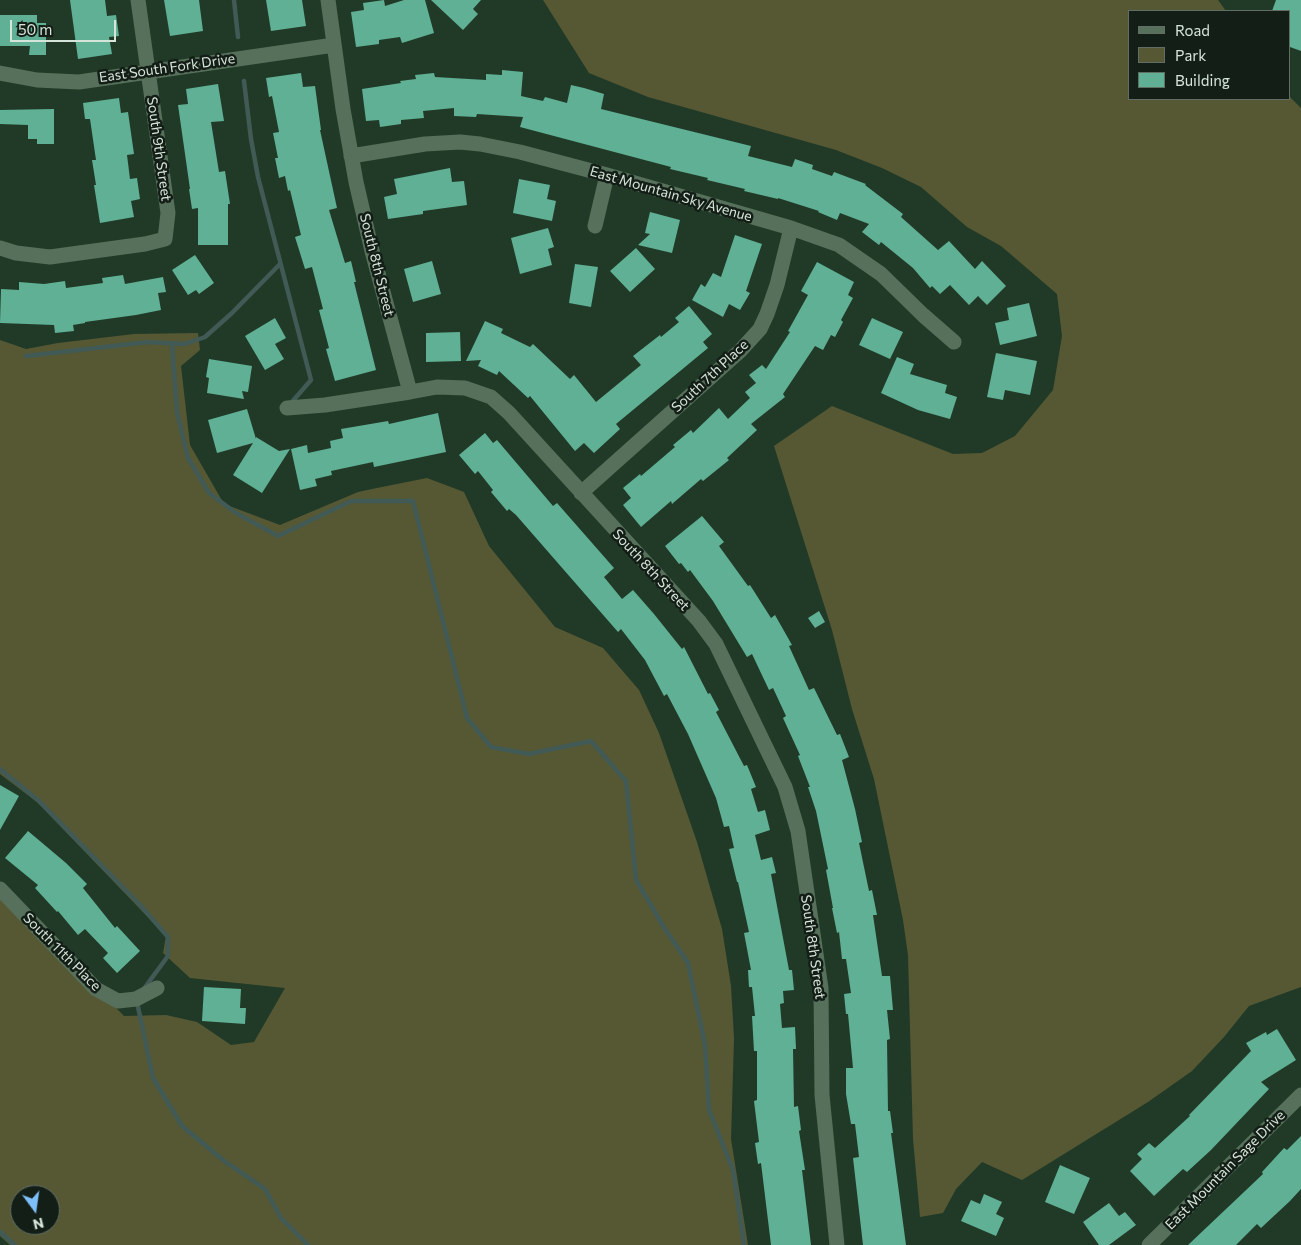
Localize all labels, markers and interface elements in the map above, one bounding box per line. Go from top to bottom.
scale bar [12,10,119,42]
legend [1128,10,1291,100]
text: 50 m [18,20,52,38]
text: Road [1175,21,1210,39]
text: Park [1175,46,1206,64]
street label: East South Fork Drive [98,50,236,86]
text: Building [1175,71,1230,89]
street label: South 9th Street [143,96,175,202]
street label: East Mountain Sky Avenue [588,163,754,225]
street label: South 8th Street [356,212,398,318]
street label: South 7th Place [668,336,752,416]
street label: South 8th Street [609,526,693,614]
street label: South 8th Street [797,894,829,1000]
street label: South 11th Place [20,910,104,994]
street label: East Mountain Sage Drive [1162,1107,1288,1233]
north arrow [10,1185,60,1235]
text: N [31,1215,46,1234]

